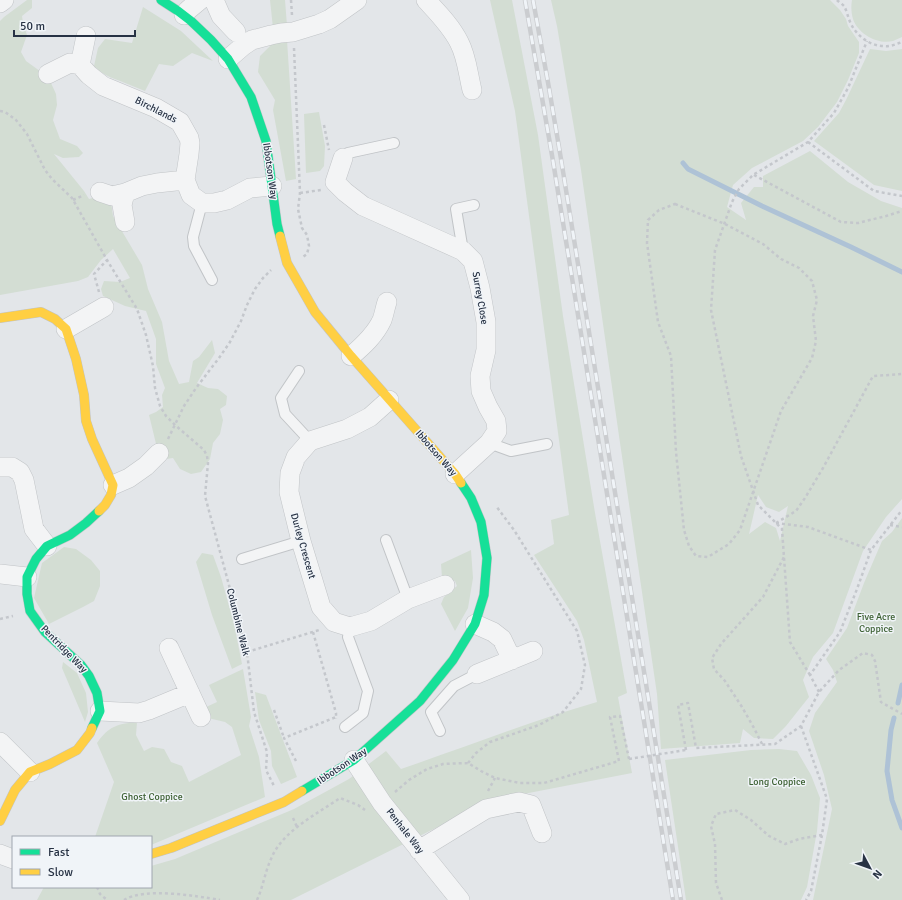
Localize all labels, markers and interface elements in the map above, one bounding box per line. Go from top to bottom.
scale bar [14,12,135,38]
text: 50 m [20,19,45,34]
street label: Birchlands [133,94,180,126]
street label: Ibbotson Way [260,142,280,200]
street label: Surrey Close [469,271,491,325]
street label: Ibbotson Way [413,428,459,479]
street label: Durley Crescent [288,512,318,581]
street label: Columbine Walk [224,587,252,657]
park label: Five Acre Coppice [857,611,895,635]
street label: Pentridge Way [38,623,90,676]
street label: Ibbotson Way [315,745,369,787]
park label: Long Coppice [748,776,806,788]
park label: Ghost Coppice [121,791,183,803]
street label: Penhale Way [384,806,427,856]
legend [12,836,152,888]
text: Fast [48,845,69,860]
north arrow [850,848,890,888]
text: Slow [48,865,73,880]
text: N [870,867,885,881]

